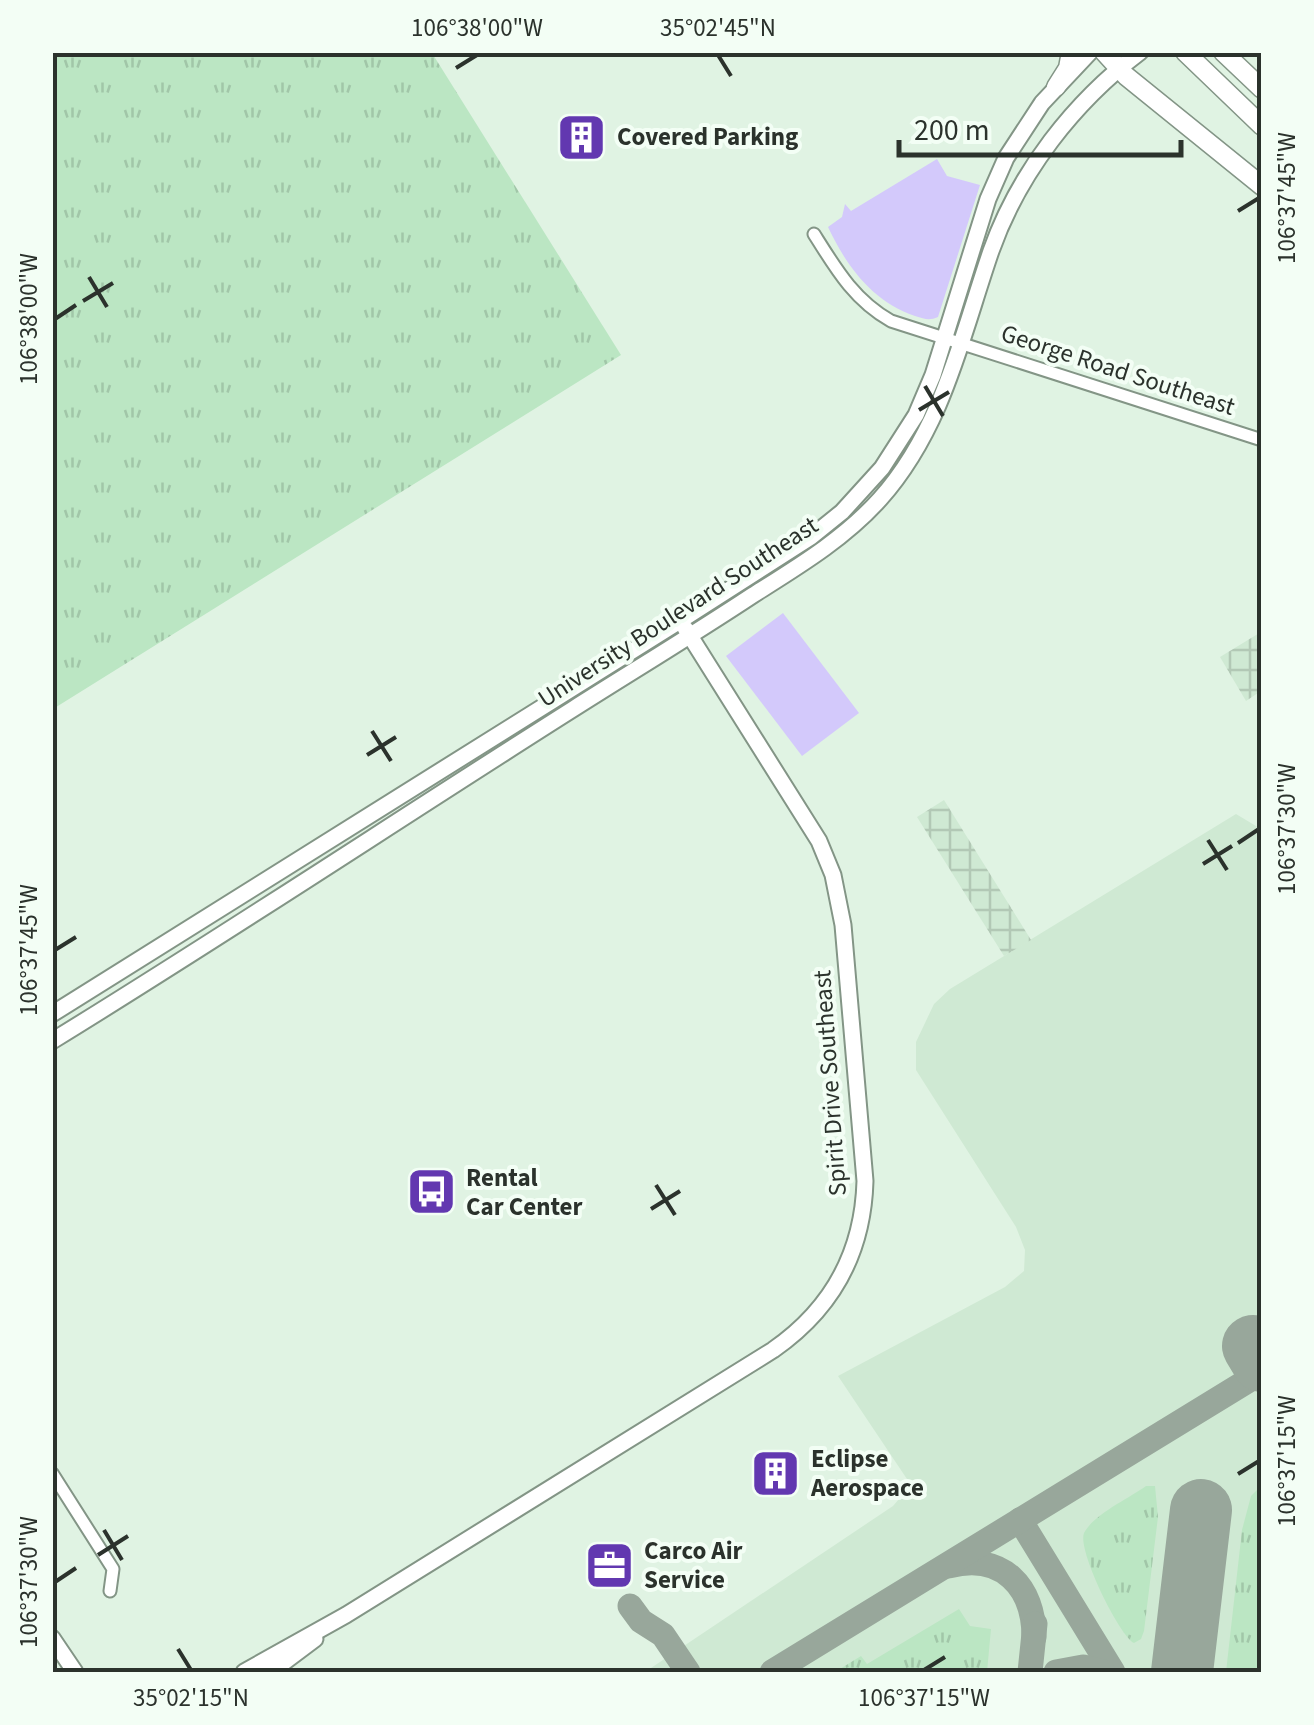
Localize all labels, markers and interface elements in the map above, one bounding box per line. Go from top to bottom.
text: 106°38'00"W [411,10,543,46]
text: 35°02'45"N [660,10,776,46]
scale bar [899,95,1182,157]
text: 200 m [914,109,990,152]
building icon: Covered Parking [556,111,608,163]
place label: Covered Parking [617,119,798,155]
text: 106°37'45"W [1269,132,1305,264]
text: 106°38'00"W [11,253,47,385]
street label: George Road Southeast [997,315,1240,425]
street label: University Boulevard Southeast [531,507,826,716]
text: 106°37'30"W [1269,763,1305,895]
text: 106°37'45"W [11,884,47,1016]
street label: Spirit Drive Southeast [804,968,856,1197]
place label: Rental Car Center [466,1160,583,1225]
bus stop icon: Rental Car Center [405,1166,457,1218]
text: 106°37'15"W [1269,1395,1305,1527]
place label: Eclipse Aerospace [810,1441,924,1506]
building icon: Eclipse Aerospace [750,1447,802,1499]
text: 106°37'30"W [11,1516,47,1648]
place label: Carco Air Service [644,1533,743,1598]
office icon: Carco Air Service [583,1539,635,1591]
text: 35°02'15"N [133,1680,249,1716]
text: 106°37'15"W [858,1680,990,1716]

